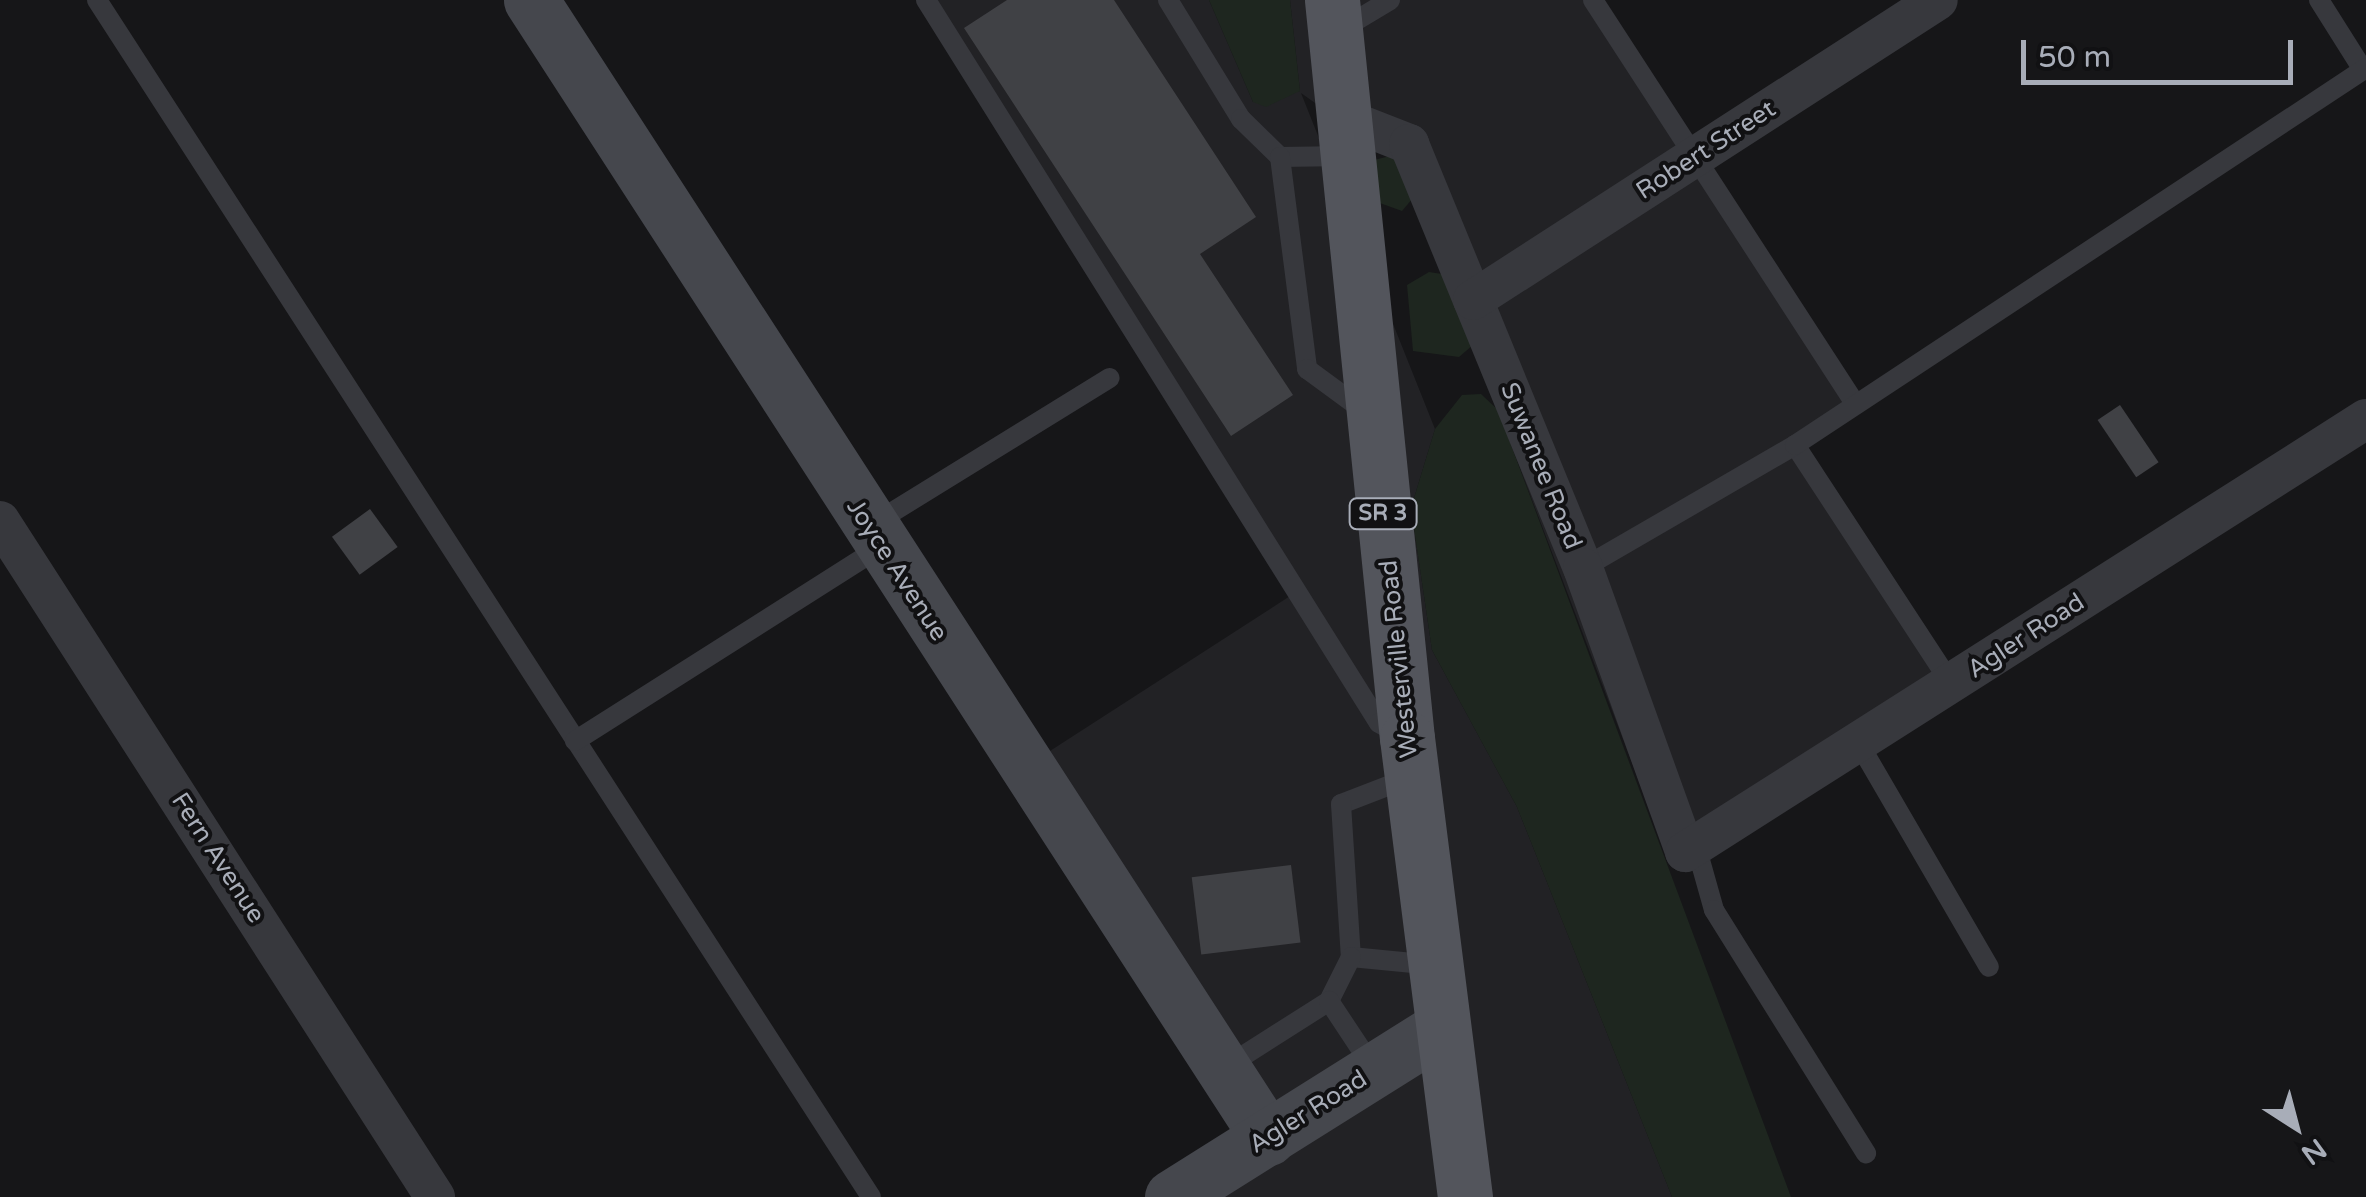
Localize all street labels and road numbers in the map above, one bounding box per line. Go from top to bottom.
street label: Robert Street [1631,94,1781,206]
street label: Suwanee Road [1494,378,1588,554]
street label: Joyce Avenue [840,493,954,647]
road number: SR 3 [1348,497,1418,531]
street label: Westerville Road [1374,559,1424,759]
street label: Agler Road [1962,587,2090,685]
street label: Fern Avenue [165,787,271,929]
street label: Agler Road [1243,1064,1373,1160]

